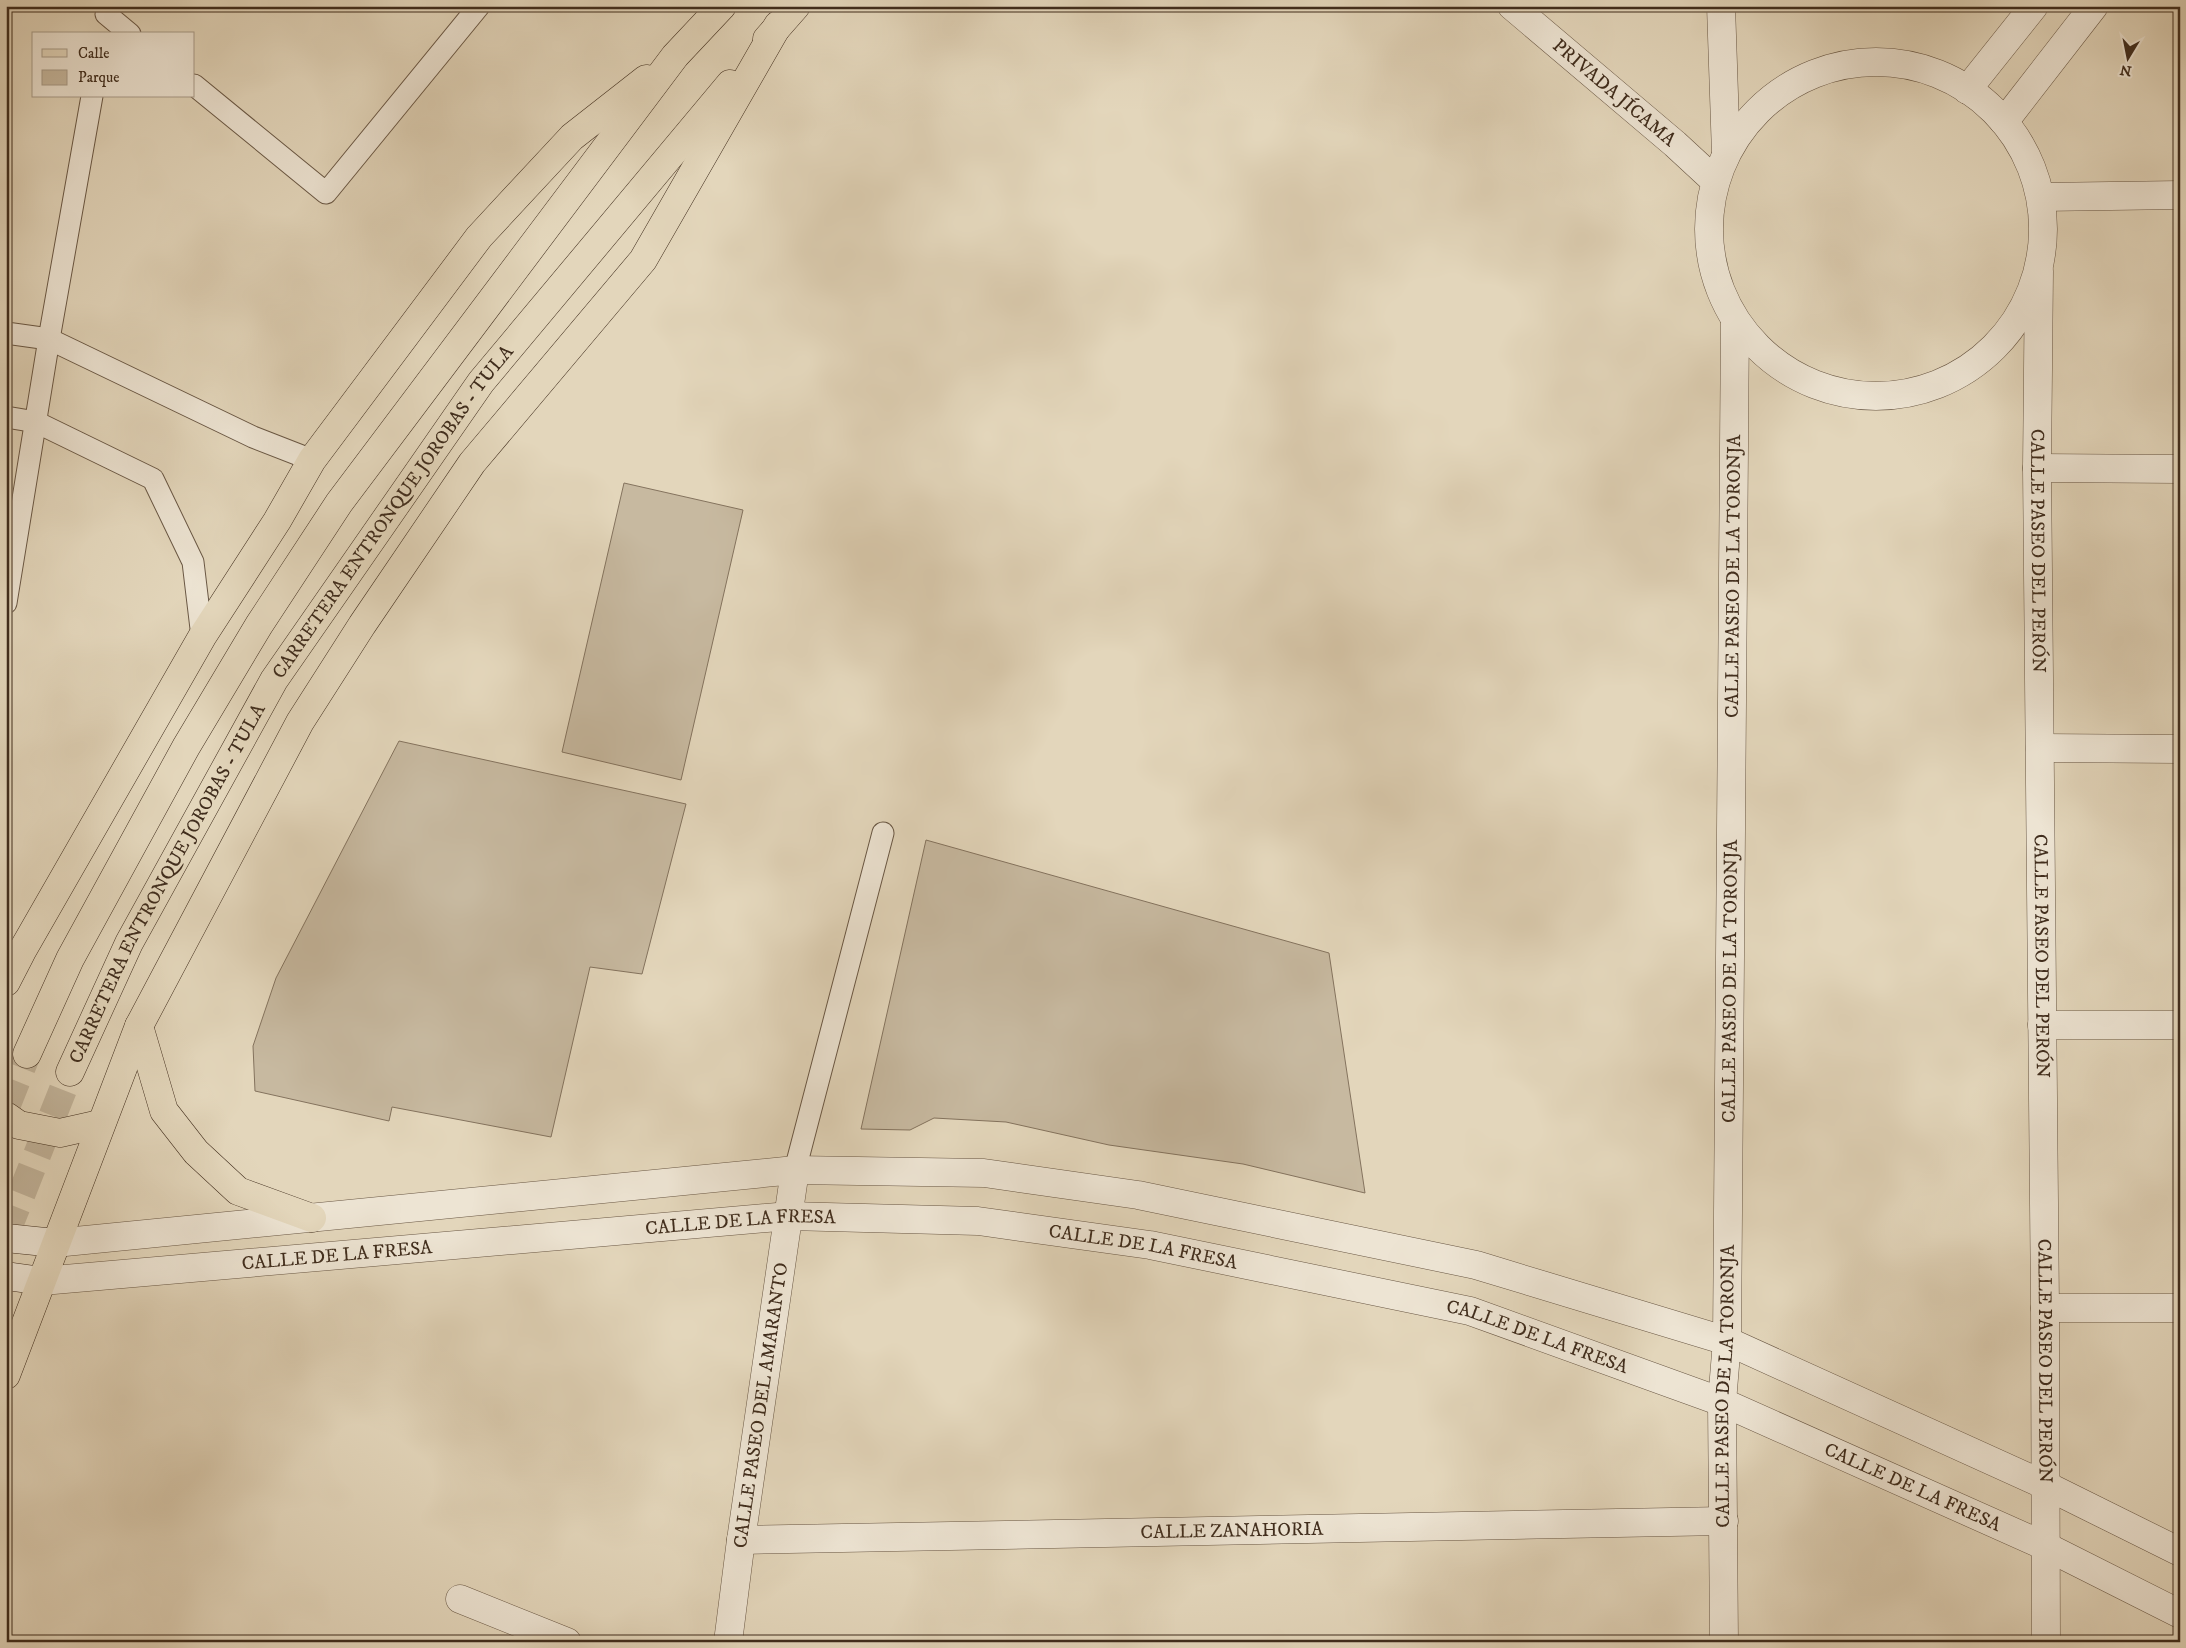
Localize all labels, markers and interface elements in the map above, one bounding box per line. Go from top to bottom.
legend [32,32,195,98]
north arrow [2104,32,2154,82]
street label: PRIVADA JÍCAMA [1548,34,1681,152]
text: Calle [78,44,110,63]
text: N [2118,60,2133,80]
text: Parque [78,68,119,87]
street label: CARRETERA ENTRONQUE JOROBAS - TULA [267,340,519,683]
street label: CALLE PASEO DEL PERÓN [2025,429,2052,673]
street label: CALLE PASEO DE LA TORONJA [1720,434,1746,718]
street label: CARRETERA ENTRONQUE JOROBAS - TULA [64,699,271,1067]
street label: CALLE PASEO DEL PERÓN [2029,834,2056,1078]
street label: CALLE PASEO DE LA TORONJA [1717,839,1742,1123]
street label: CALLE DE LA FRESA [644,1204,837,1240]
street label: CALLE DE LA FRESA [1047,1219,1240,1274]
street label: CALLE DE LA FRESA [241,1236,434,1275]
street label: CALLE PASEO DEL PERÓN [2033,1239,2059,1483]
street label: CALLE PASEO DE LA TORONJA [1710,1244,1739,1528]
street label: CALLE PASEO DEL AMARANTO [729,1261,793,1549]
street label: CALLE DE LA FRESA [1444,1295,1632,1379]
street label: CALLE DE LA FRESA [1821,1438,2005,1537]
street label: CALLE ZANAHORIA [1140,1517,1324,1544]

